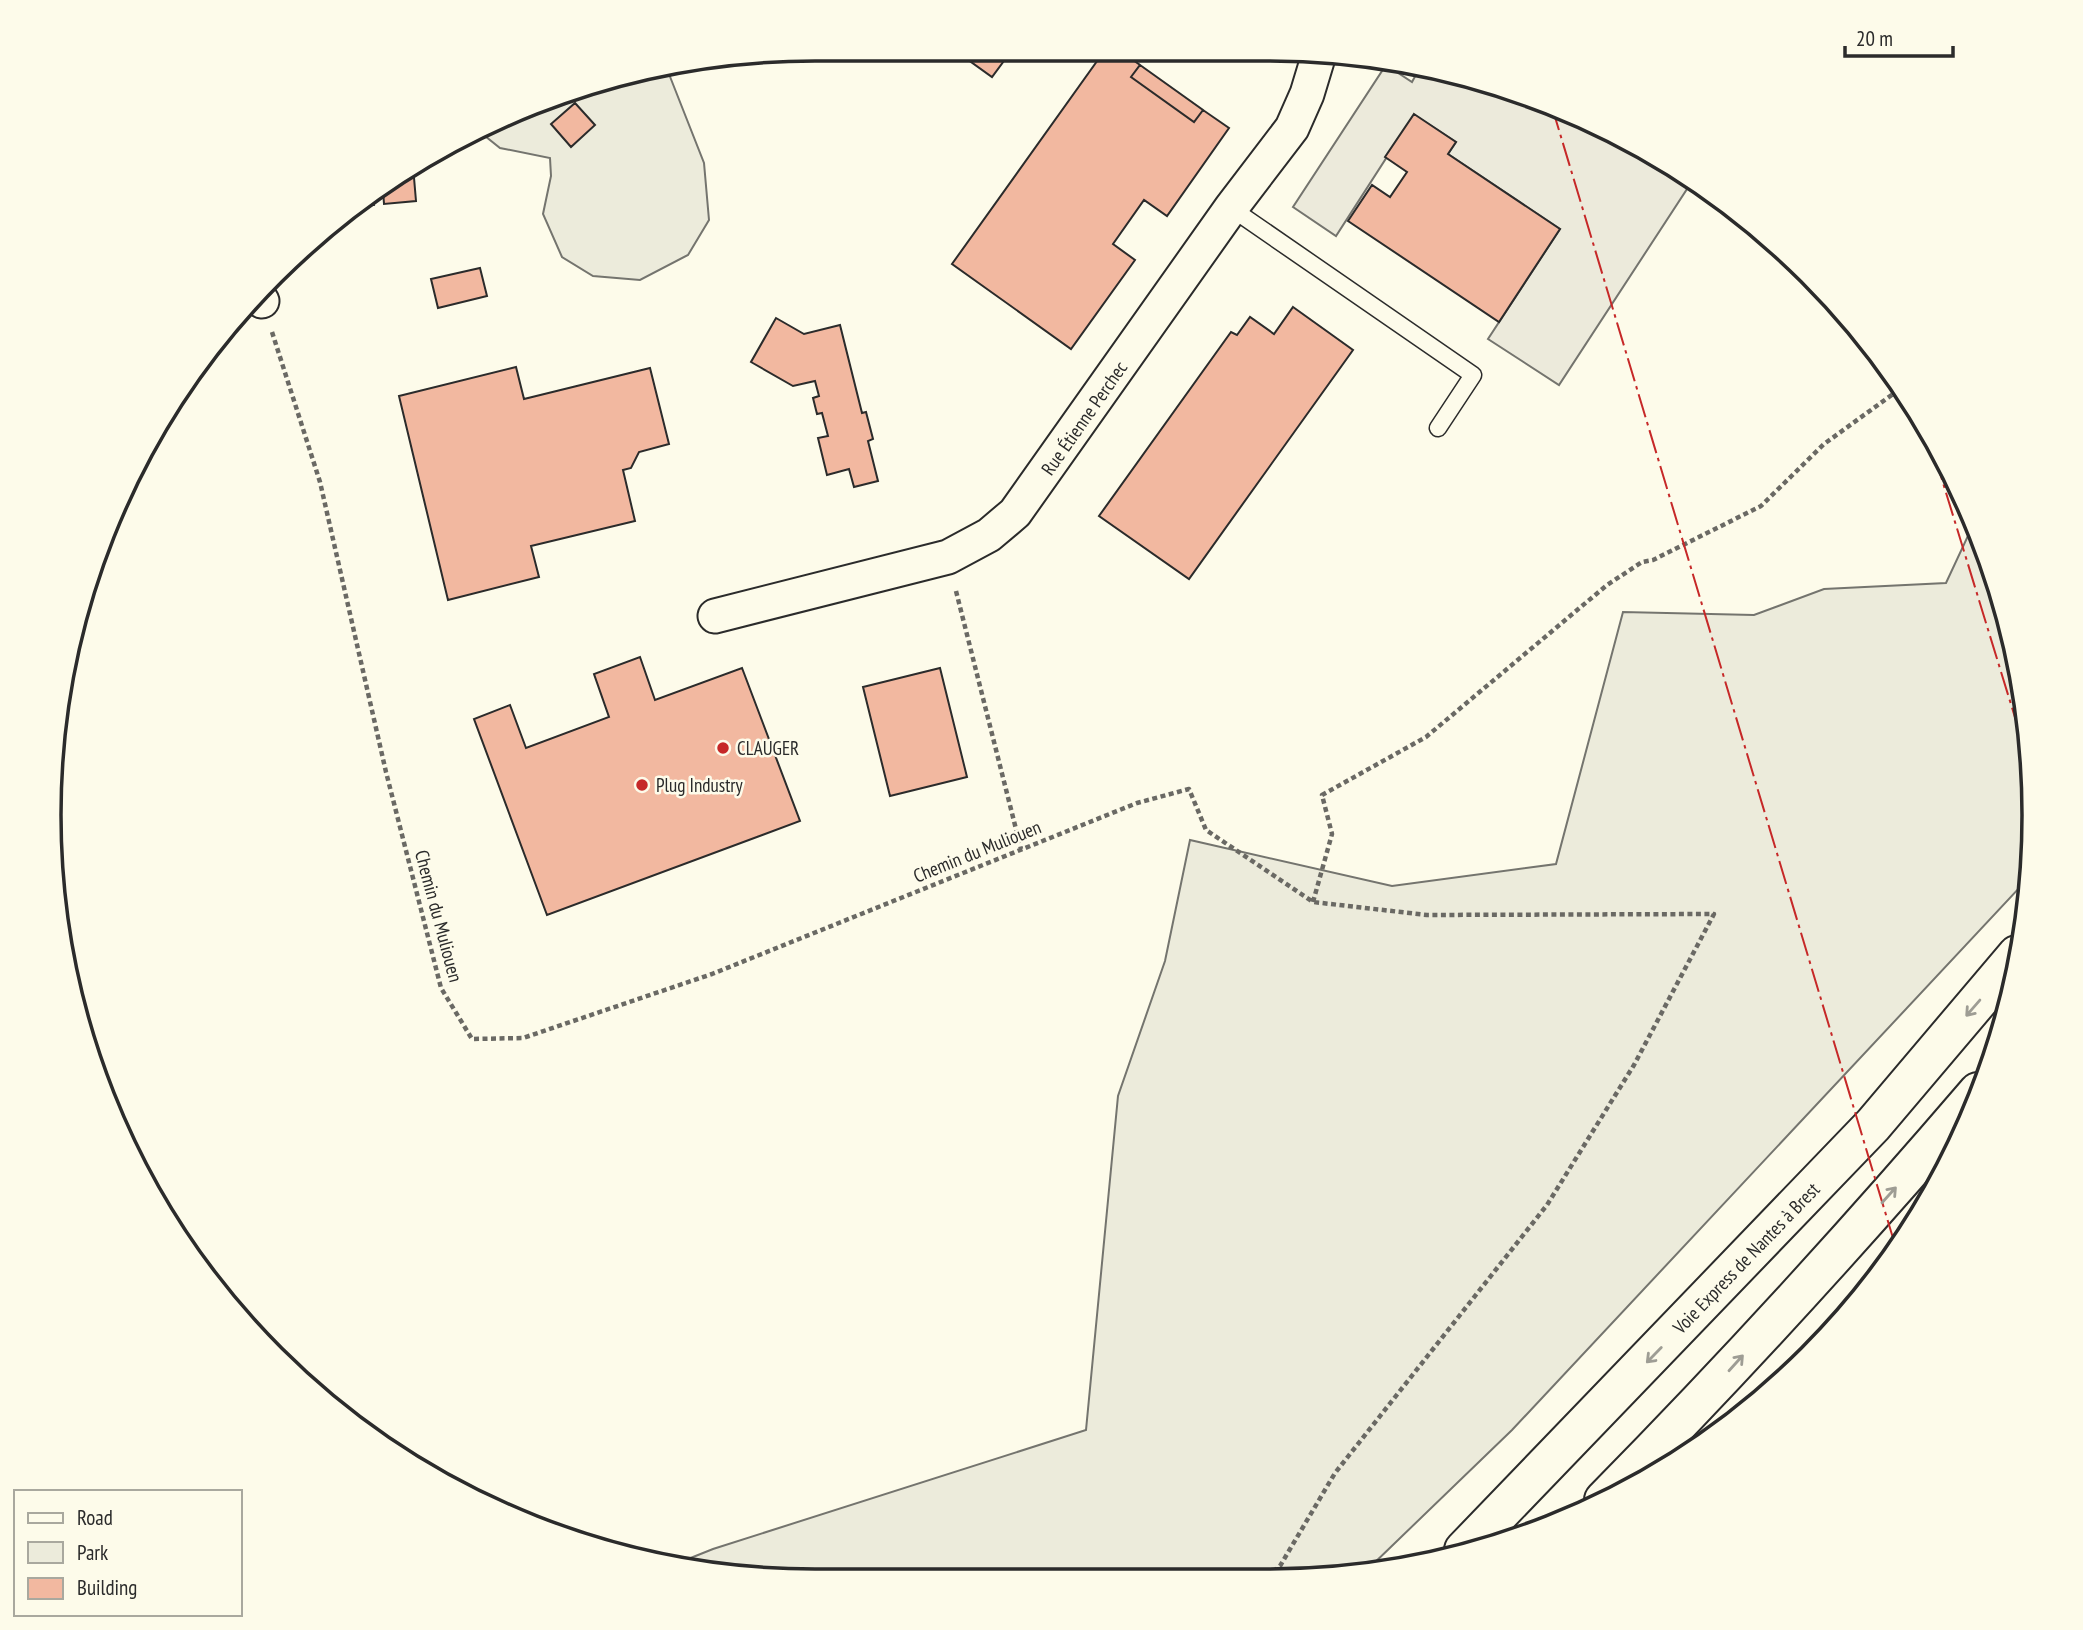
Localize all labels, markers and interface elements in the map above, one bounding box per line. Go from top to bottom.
scale bar [1845,14,1954,58]
text: 20 m [1856,25,1893,52]
street label: Rue Étienne Perchec [1036,356,1132,480]
place label: CLAUGER [737,736,799,760]
marker: CLAUGER [715,740,731,756]
place label: Plug Industry [656,773,744,797]
marker: Plug Industry [634,777,650,793]
street label: Chemin du Muliouen [910,814,1044,888]
street label: Chemin du Muliouen [410,847,468,985]
one-way arrow [1966,998,1981,1016]
street label: Voie Express de Nantes à Brest [1667,1177,1825,1339]
one-way arrow [1881,1186,1897,1204]
one-way arrow [1645,1346,1662,1363]
one-way arrow [1728,1355,1745,1372]
legend [14,1490,242,1616]
text: Road [77,1504,113,1531]
text: Park [77,1539,108,1566]
text: Building [77,1574,137,1601]

